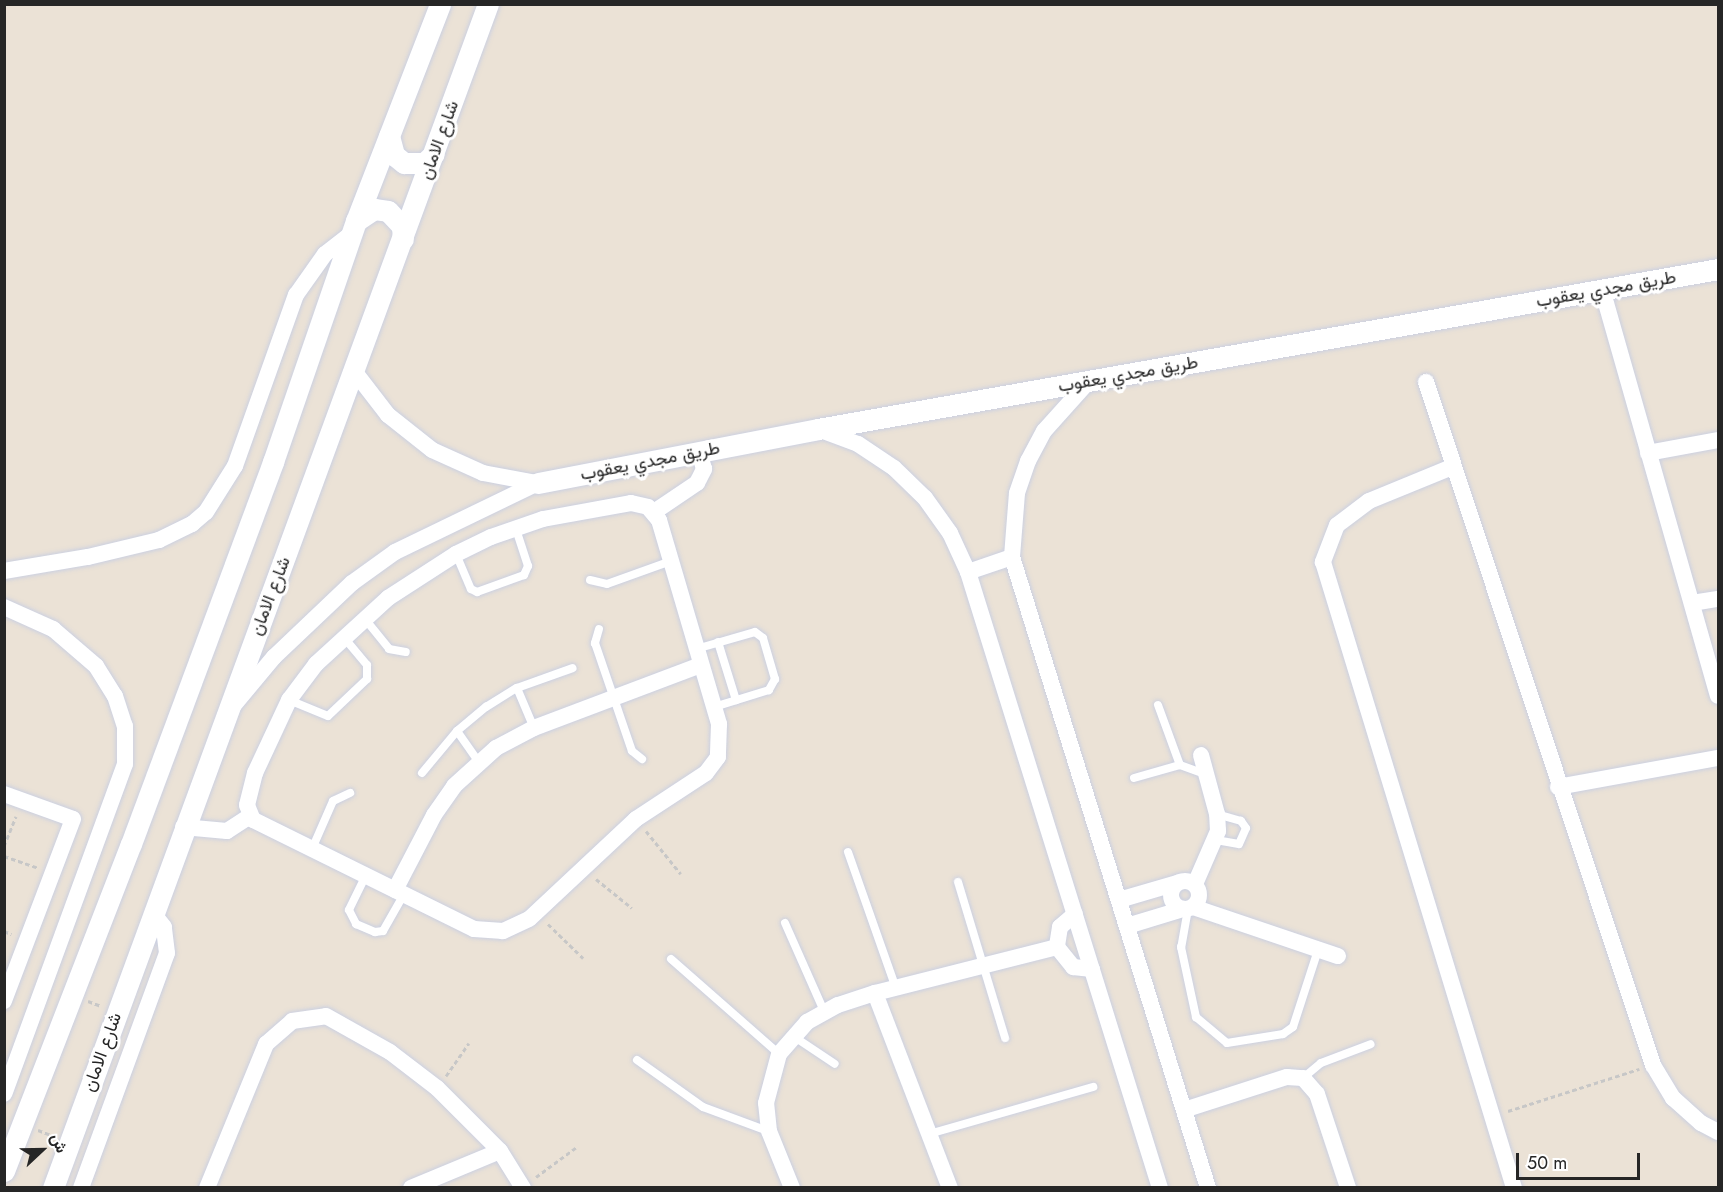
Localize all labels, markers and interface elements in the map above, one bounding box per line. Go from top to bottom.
street label: شارع الامان [415,98,463,182]
street label: طريق مجدي يعقوب [1534,266,1678,312]
street label: طريق مجدي يعقوب [1056,351,1200,397]
street label: طريق مجدي يعقوب [578,437,722,485]
street label: شارع الامان [245,554,295,638]
street label: شارع الامان [78,1010,126,1094]
north arrow [12,1120,72,1180]
text: ش [45,1130,73,1156]
scale bar [1519,1141,1644,1179]
text: 50 m [1527,1150,1567,1176]

